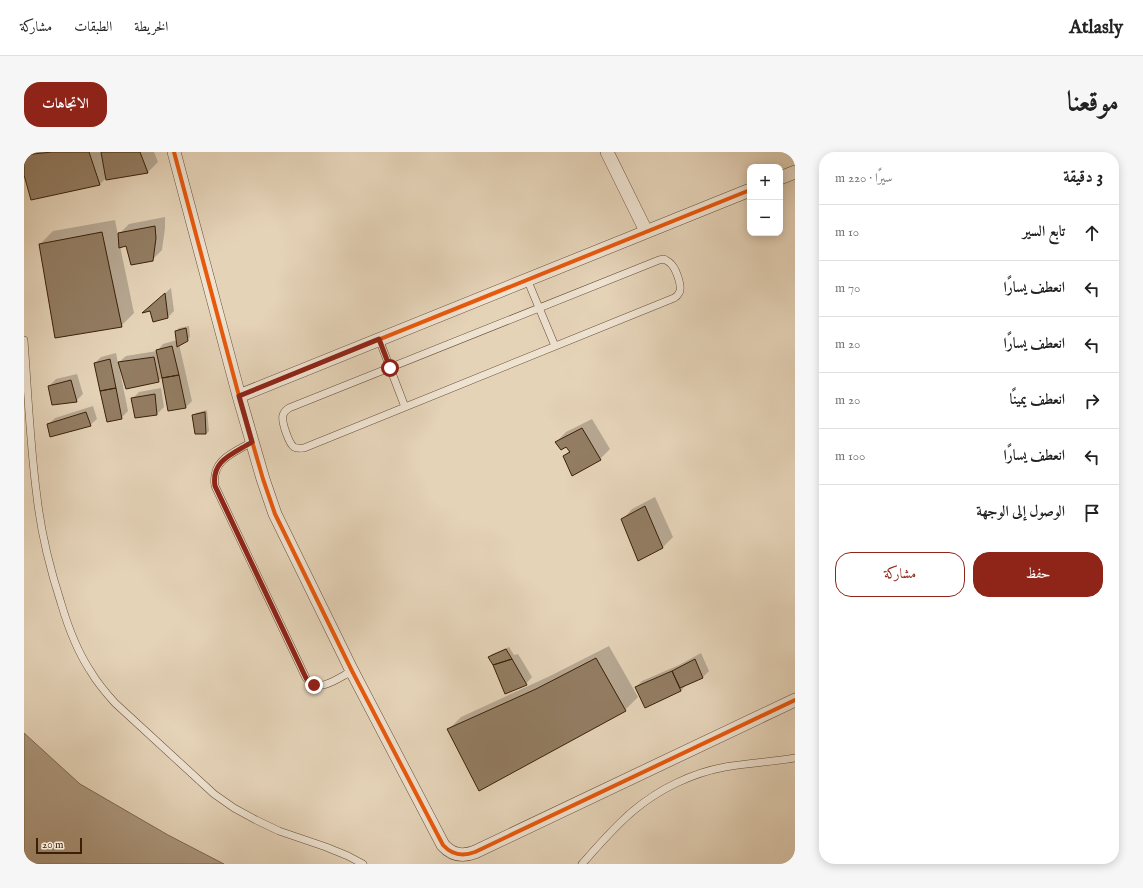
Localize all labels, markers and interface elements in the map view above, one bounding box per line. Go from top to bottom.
text: Atlasly [1069,16,1123,40]
text: مشاركة [20,18,52,36]
text: الطبقات [74,18,112,36]
text: الخريطة [134,18,168,36]
button: الاتجاهات [24,82,107,127]
text: موقعنا [1067,86,1119,121]
map controls [747,164,783,236]
button: + [747,164,783,200]
text: 3 دقيقة [1063,167,1103,188]
text: سيرًا · 220 m [835,170,892,187]
button: − [747,200,783,236]
text: تابع السير [1023,222,1065,241]
icon: ahead [1081,222,1103,244]
text: 10 m [835,224,859,241]
text: انعطف يسارًا [1003,278,1065,297]
icon: left [1081,278,1103,300]
text: 70 m [835,280,860,297]
text: انعطف يسارًا [1003,334,1065,353]
icon: left [1081,334,1103,356]
text: 20 m [835,336,860,353]
route start [381,359,399,377]
text: انعطف يمينًا [1009,390,1065,409]
icon: right [1081,390,1103,412]
text: 20 m [835,392,860,409]
text: انعطف يسارًا [1003,446,1065,465]
icon: left [1081,446,1103,468]
text: 100 m [835,448,865,465]
text: الوصول إلى الوجهة [976,502,1065,521]
icon: arrive [1081,502,1103,524]
button: مشاركة [835,552,965,597]
button: حفظ [973,552,1103,597]
route end [305,676,323,694]
scale bar [36,836,82,855]
text: 20 m [42,838,63,852]

